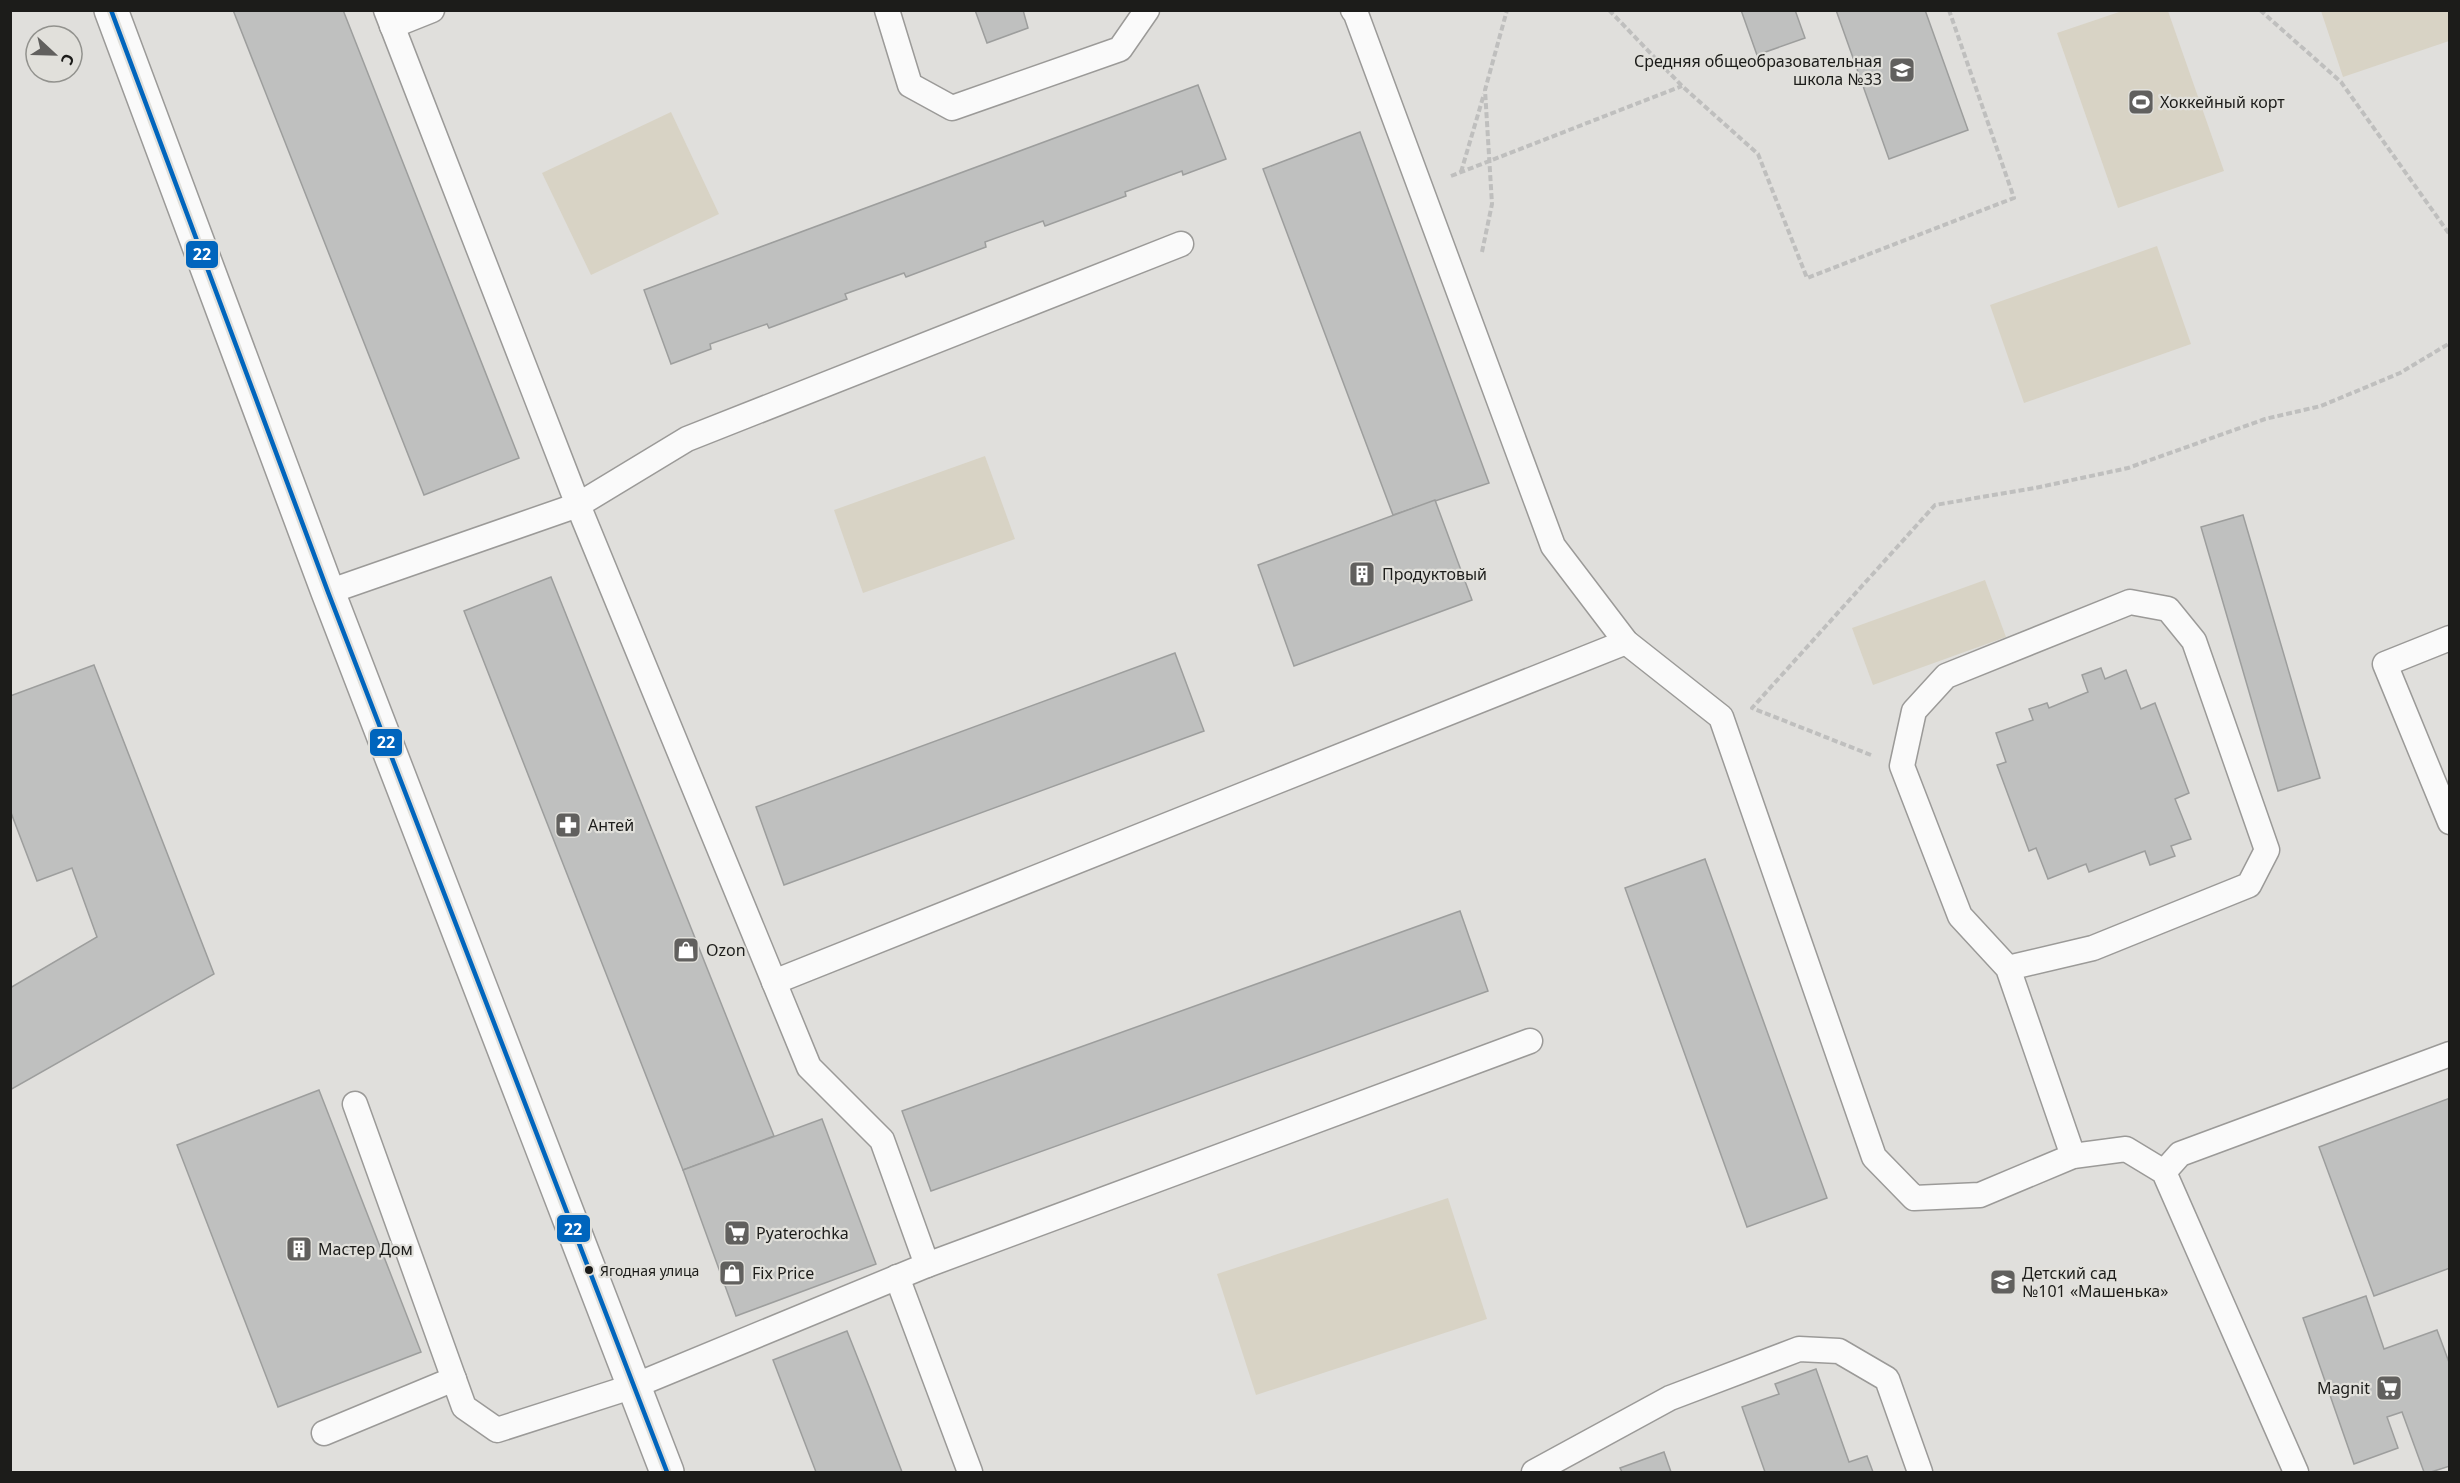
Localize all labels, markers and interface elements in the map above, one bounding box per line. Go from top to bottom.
north arrow [24,24,84,84]
place label: Средняя общеобразовательная школа №33 [1634,50,1882,90]
text: С [56,51,80,69]
school or university icon: Средняя общеобразовательная школа №33 [1887,55,1917,85]
sports icon: Хоккейный корт [2126,87,2156,117]
place label: Хоккейный корт [2160,91,2285,113]
line badge: 22 [185,240,219,269]
text: 22 [193,243,211,265]
building icon: Продуктовый [1347,559,1377,589]
place label: Продуктовый [1382,563,1487,585]
line badge: 22 [369,728,403,757]
text: 22 [377,731,395,753]
pharmacy icon: Антей [553,810,583,840]
place label: Антей [588,814,634,836]
shop icon: Ozon [671,935,701,965]
place label: Ozon [706,939,746,961]
line badge: 22 [556,1214,591,1243]
text: 22 [564,1218,582,1240]
supermarket icon: Pyaterochka [722,1218,752,1248]
place label: Pyaterochka [756,1222,849,1244]
building icon: Мастер Дом [284,1234,314,1264]
place label: Мастер Дом [318,1238,413,1260]
shop icon: Fix Price [717,1258,747,1288]
place label: Ягодная улица [600,1261,699,1280]
place label: Fix Price [752,1262,814,1284]
place label: Детский сад №101 «Машенька» [2022,1262,2168,1302]
marker: Ягодная улица [583,1264,595,1276]
school or university icon: Детский сад №101 «Машенька» [1988,1267,2018,1297]
supermarket icon: Magnit [2374,1373,2404,1403]
place label: Magnit [2317,1377,2370,1399]

